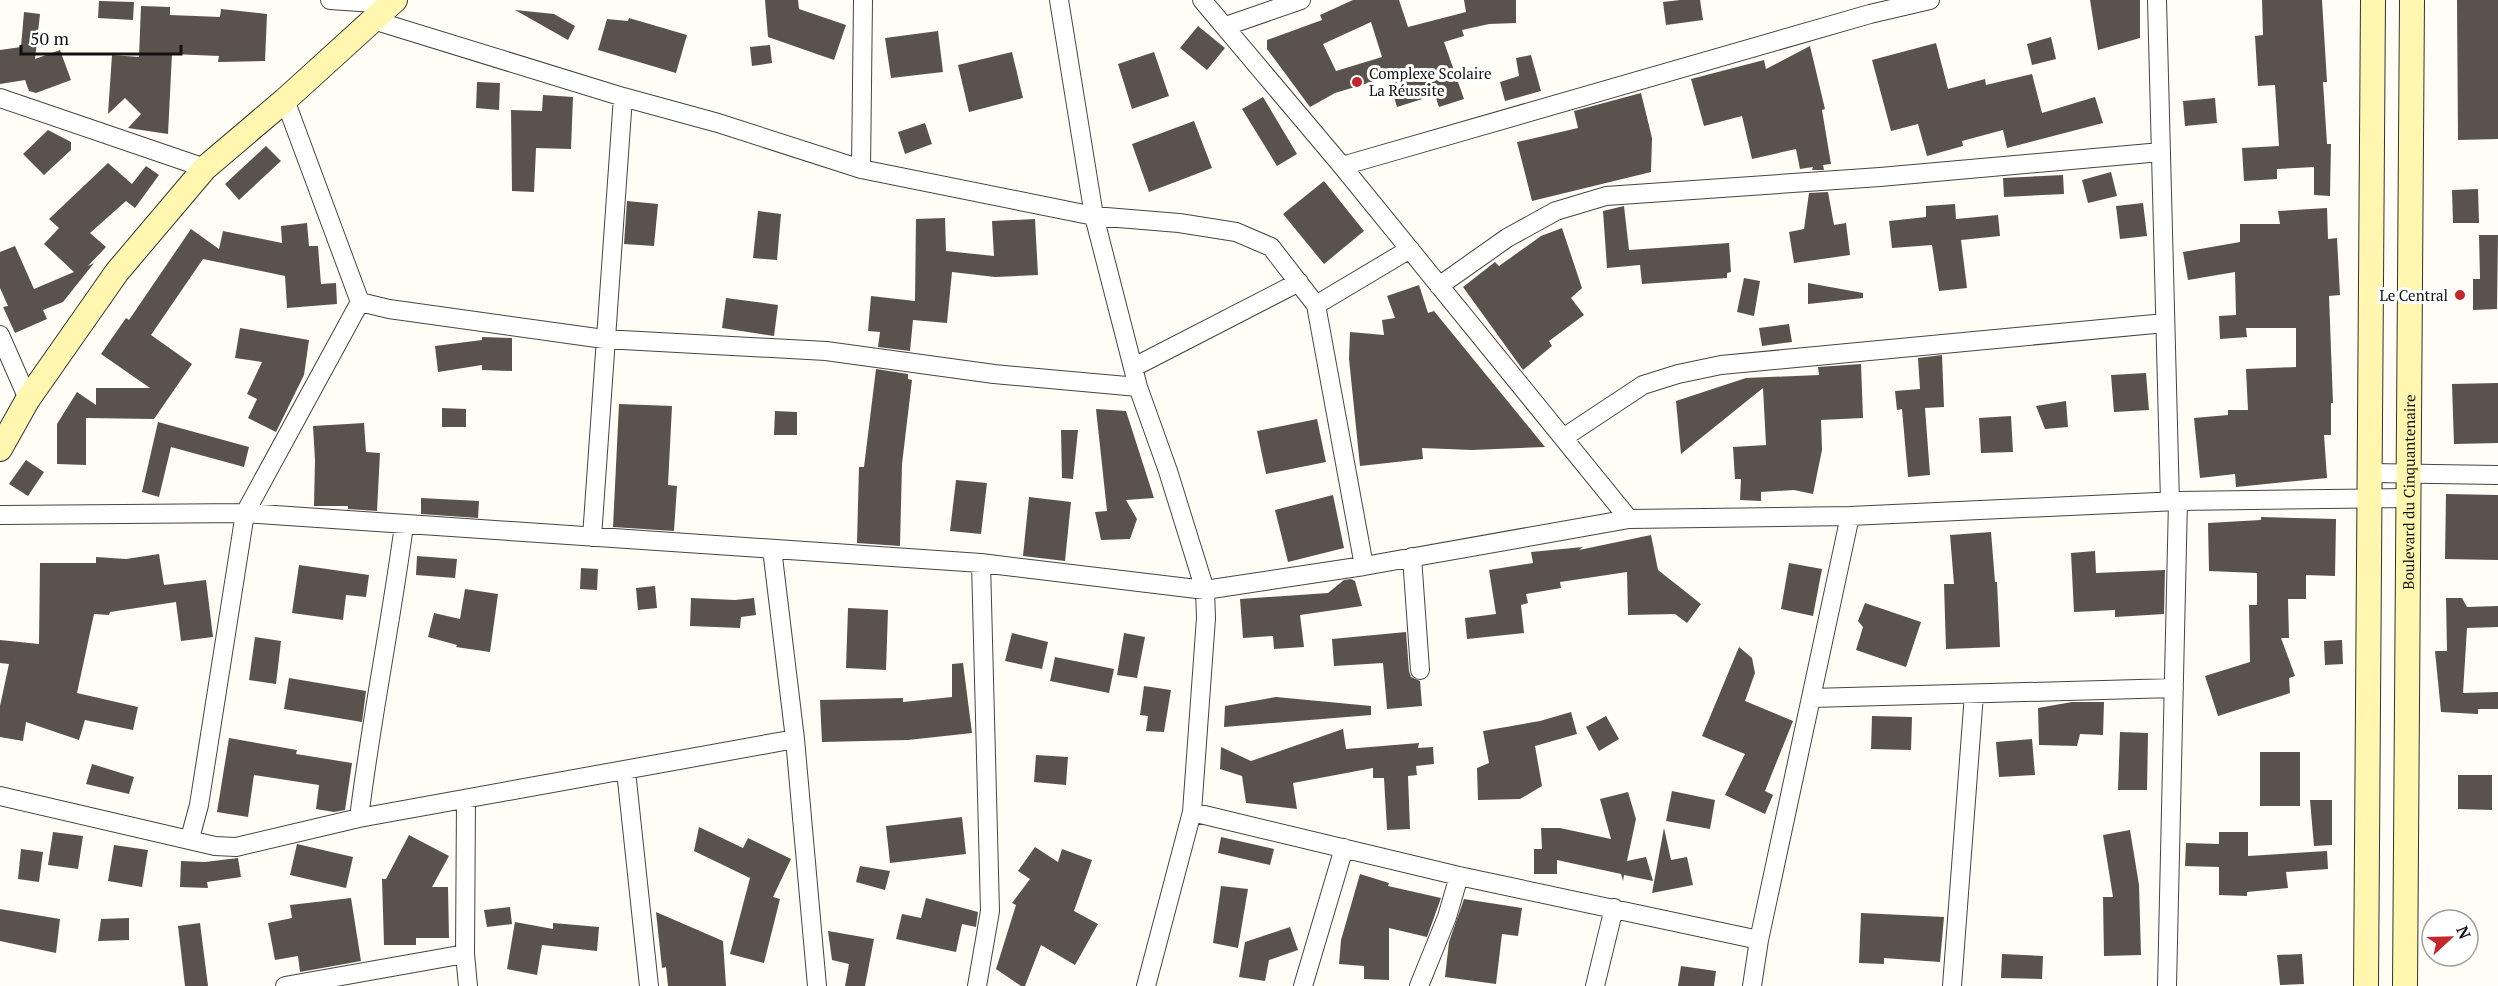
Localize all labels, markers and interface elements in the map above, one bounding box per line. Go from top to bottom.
scale bar [21,18,182,56]
text: 50 m [30,26,70,50]
place label: Complexe Scolaire La Réussite [1369,63,1492,100]
marker: Complexe Scolaire La Réussite [1350,75,1364,89]
place label: Le Central [2379,285,2448,305]
marker: Le Central [2453,288,2467,302]
street label: Boulevard du Cinquantenaire [2398,394,2419,590]
north arrow [2420,908,2480,968]
text: N [2451,923,2476,942]

